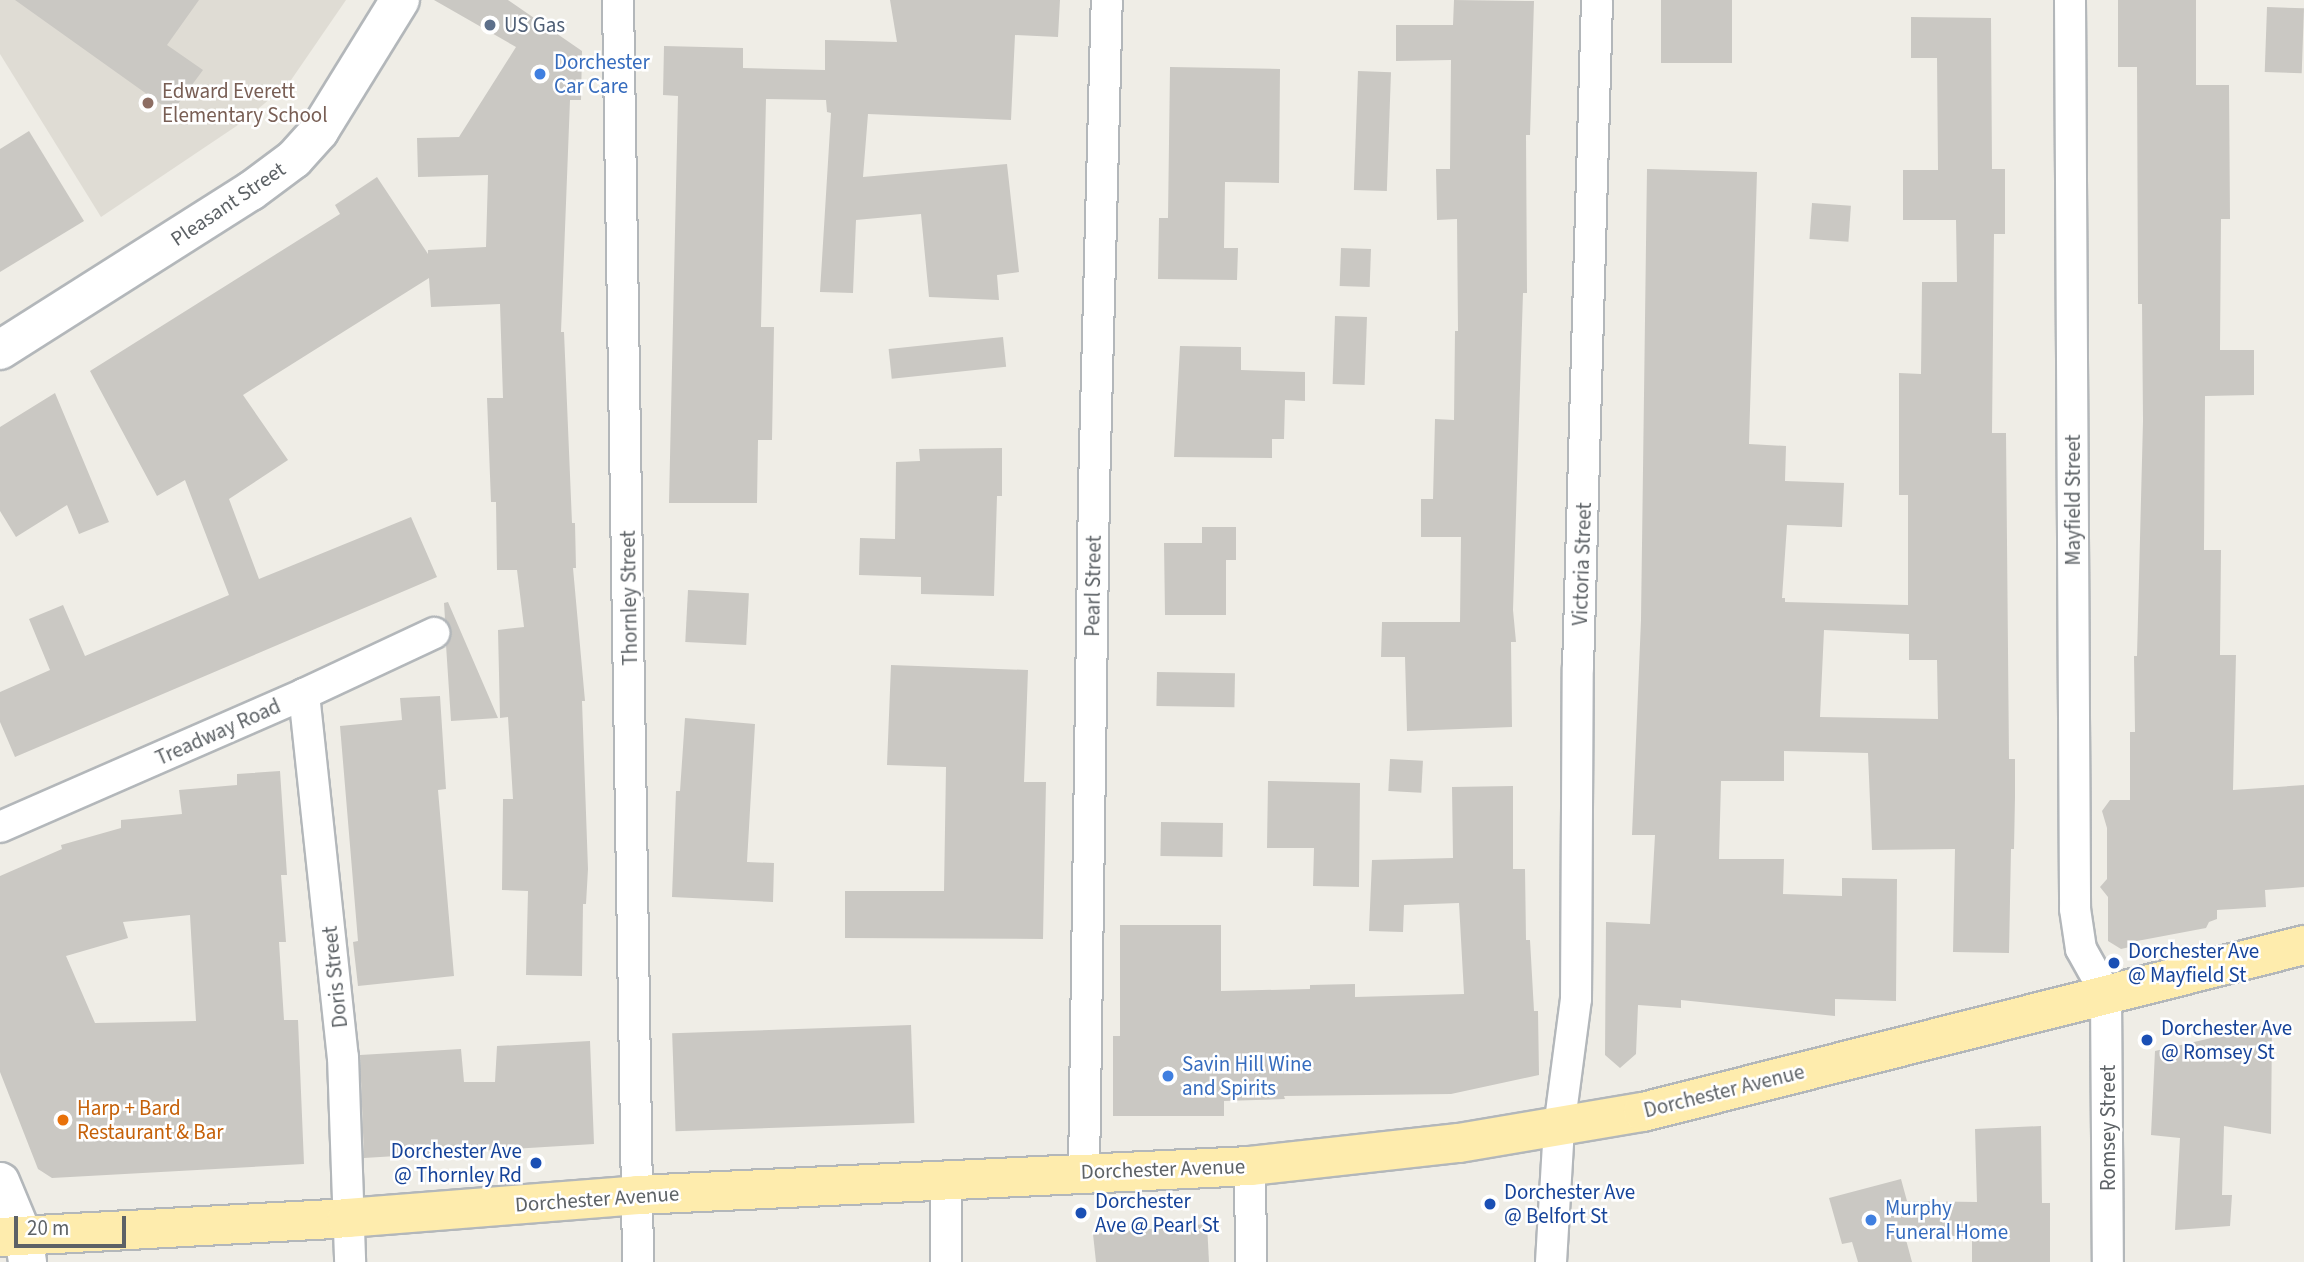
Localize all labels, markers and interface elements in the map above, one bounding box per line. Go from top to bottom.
place label: US Gas [504,12,565,38]
marker: US Gas [482,17,498,33]
place label: Dorchester Car Care [554,49,650,99]
marker: Dorchester Car Care [532,66,548,82]
place label: Edward Everett Elementary School [162,78,328,128]
marker: Edward Everett Elementary School [140,95,156,111]
street label: Pleasant Street [166,156,290,252]
street label: Mayfield Street [2060,434,2086,566]
street label: Victoria Street [1567,502,1597,626]
street label: Thornley Street [615,530,643,666]
street label: Pearl Street [1080,535,1106,637]
street label: Treadway Road [152,693,284,771]
street label: Doris Street [317,925,353,1029]
place label: Dorchester Ave @ Mayfield St [2128,938,2259,988]
marker: Dorchester Ave @ Mayfield St [2106,955,2122,971]
place label: Dorchester Ave @ Romsey St [2161,1015,2292,1065]
marker: Dorchester Ave @ Romsey St [2139,1032,2155,1048]
place label: Savin Hill Wine and Spirits [1182,1051,1312,1101]
street label: Dorchester Avenue [1641,1059,1807,1123]
street label: Romsey Street [2095,1065,2121,1191]
marker: Savin Hill Wine and Spirits [1160,1068,1176,1084]
place label: Harp + Bard Restaurant & Bar [77,1095,224,1145]
marker: Harp + Bard Restaurant & Bar [55,1112,71,1128]
place label: Dorchester Ave @ Thornley Rd [391,1138,522,1188]
street label: Dorchester Avenue [1080,1154,1246,1184]
marker: Dorchester Ave @ Thornley Rd [528,1155,544,1171]
place label: Dorchester Ave @ Belfort St [1504,1179,1635,1229]
street label: Dorchester Avenue [514,1181,680,1217]
place label: Dorchester Ave @ Pearl St [1095,1188,1219,1238]
place label: Murphy Funeral Home [1885,1195,2008,1245]
marker: Dorchester Ave @ Belfort St [1482,1196,1498,1212]
scale bar [18,1202,130,1246]
marker: Dorchester Ave @ Pearl St [1073,1205,1089,1221]
marker: Murphy Funeral Home [1863,1212,1879,1228]
text: 20 m [27,1213,69,1243]

